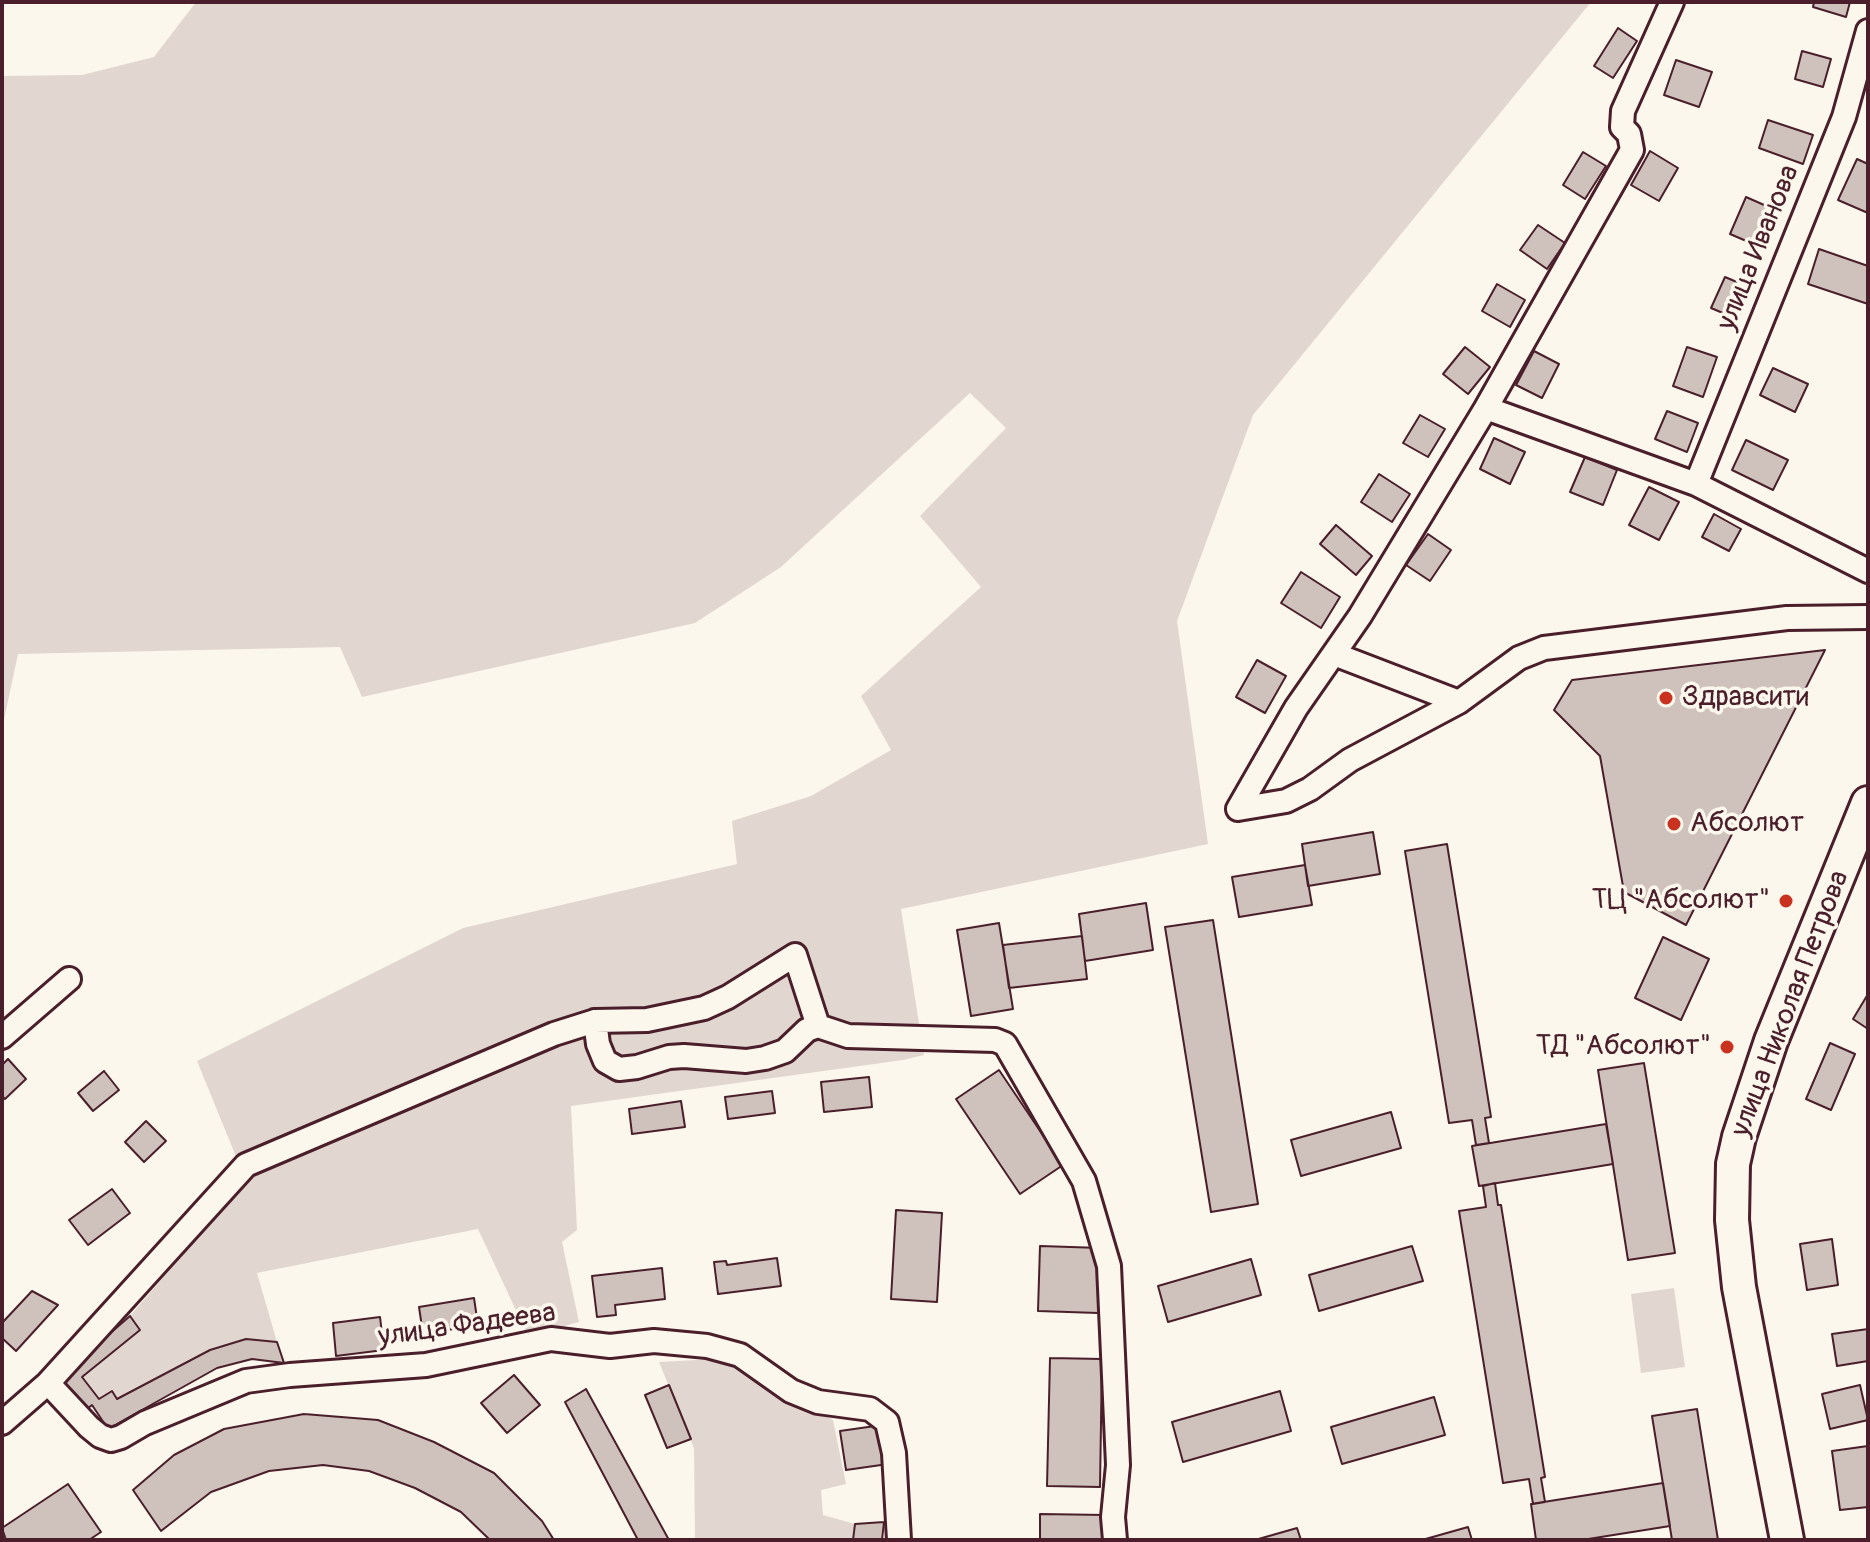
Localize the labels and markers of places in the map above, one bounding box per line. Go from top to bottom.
place label: Здравсити [1682,681,1809,715]
marker: Здравсити [1657,689,1675,707]
place label: Абсолют [1690,807,1804,841]
marker: Абсолют [1665,815,1683,833]
place label: ТЦ "Абсолют" [1592,884,1770,918]
marker: ТЦ "Абсолют" [1777,892,1795,910]
place label: ТД "Абсолют" [1536,1030,1711,1064]
marker: ТД "Абсолют" [1718,1038,1736,1056]

